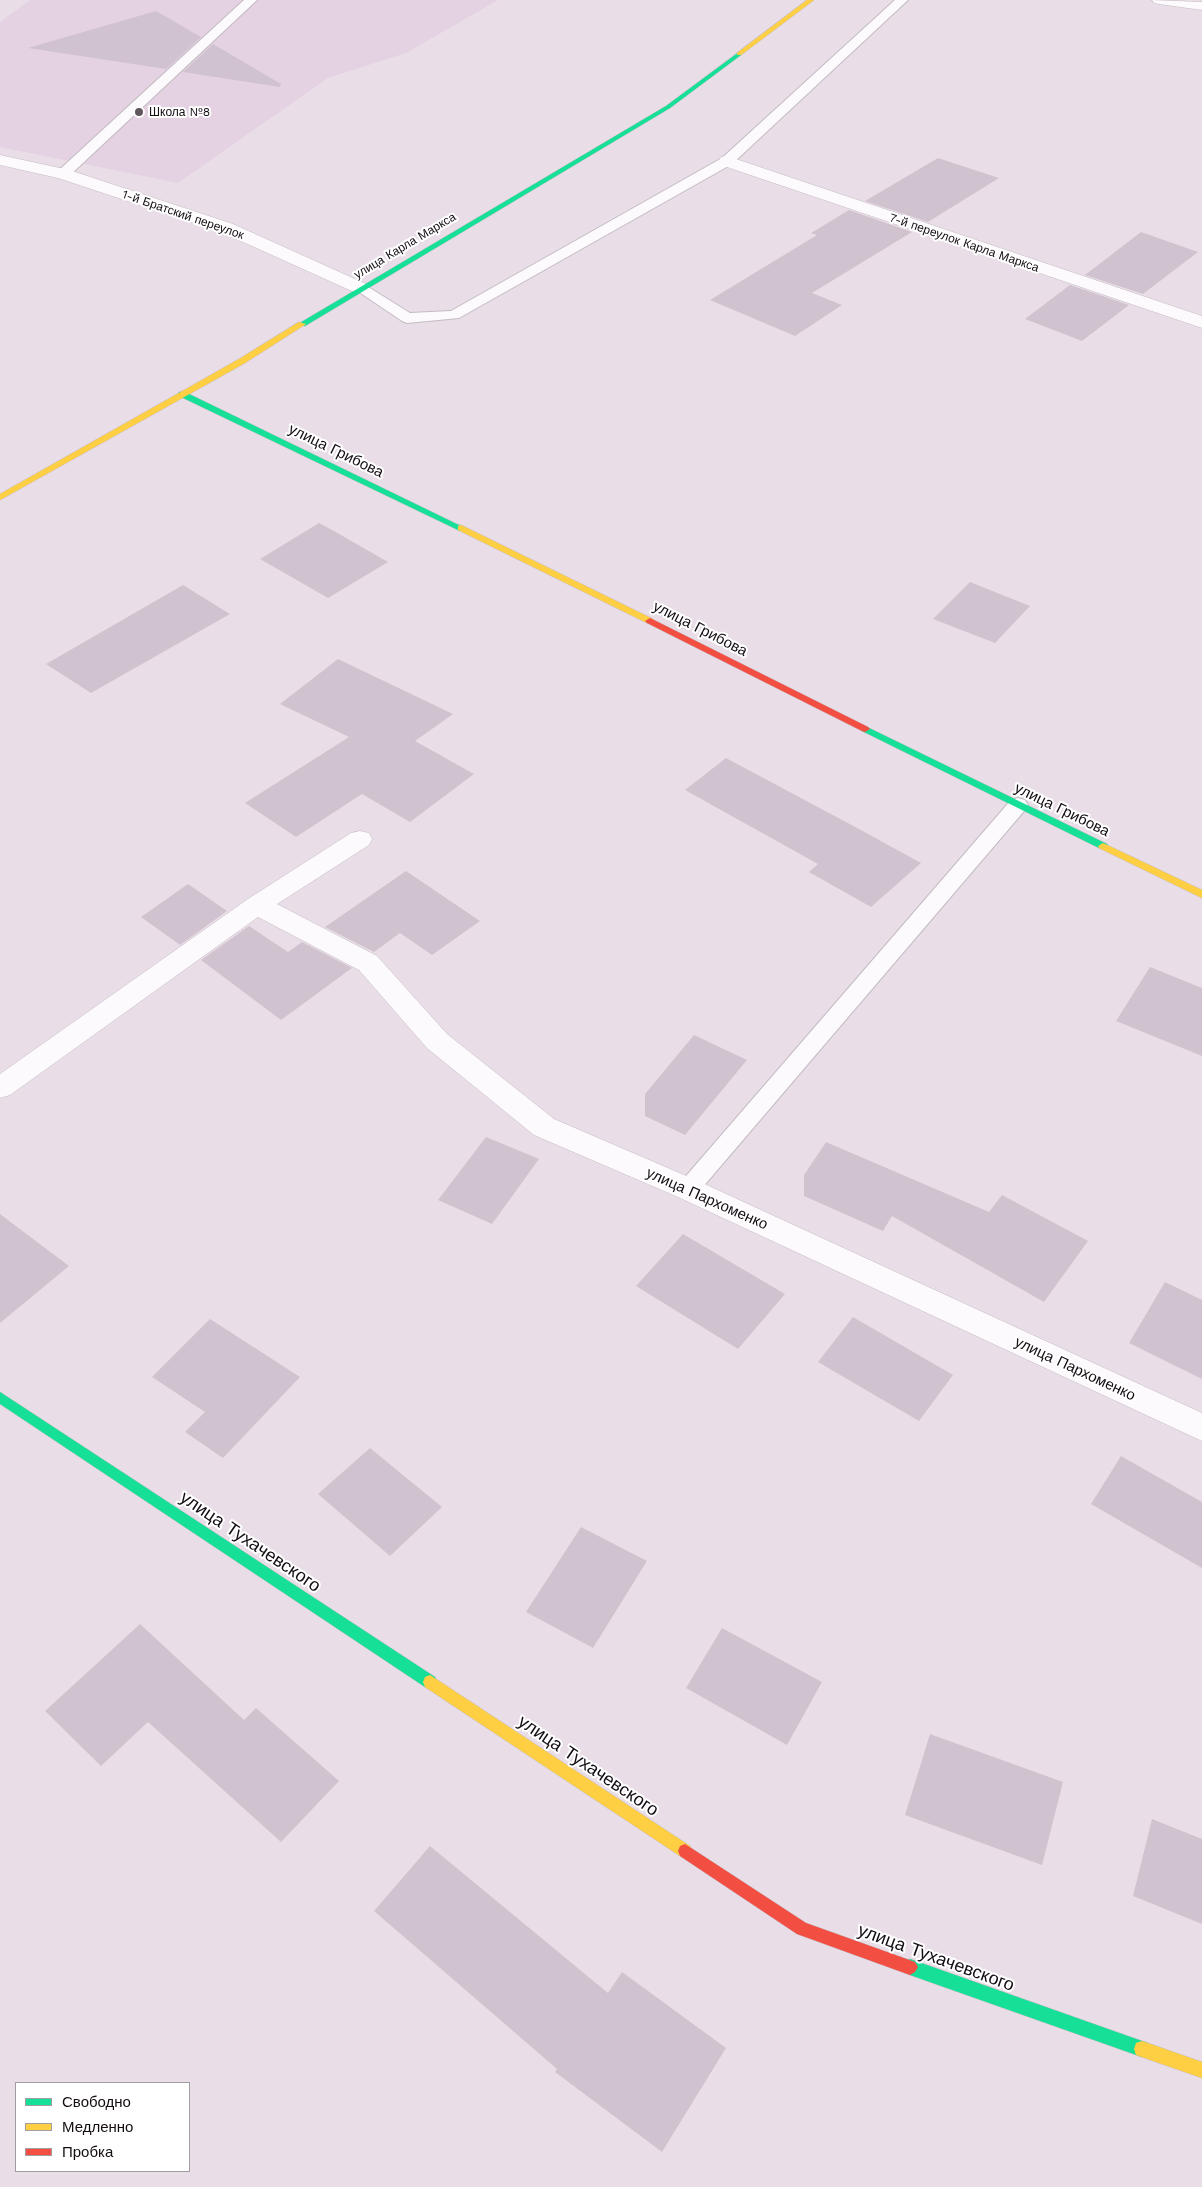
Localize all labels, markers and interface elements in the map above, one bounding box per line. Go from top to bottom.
place label: Школа №8 [149,105,210,119]
marker: Школа №8 [133,106,145,118]
street label: 1-й Братский переулок [120,187,246,243]
street label: улица Карла Маркса [351,210,459,282]
street label: 7-й переулок Карла Маркса [887,211,1041,275]
street label: улица Грибова [286,420,386,482]
street label: улица Грибова [650,598,750,660]
street label: улица Грибова [1012,779,1112,841]
street label: улица Пархоменко [643,1164,771,1234]
street label: улица Пархоменко [1012,1333,1138,1405]
street label: улица Тухачевского [176,1487,324,1597]
street label: улица Тухачевского [514,1711,662,1821]
street label: улица Тухачевского [855,1920,1017,1996]
legend [15,2082,190,2172]
text: Свободно [62,2093,131,2111]
text: Медленно [62,2118,133,2136]
text: Пробка [62,2143,113,2161]

